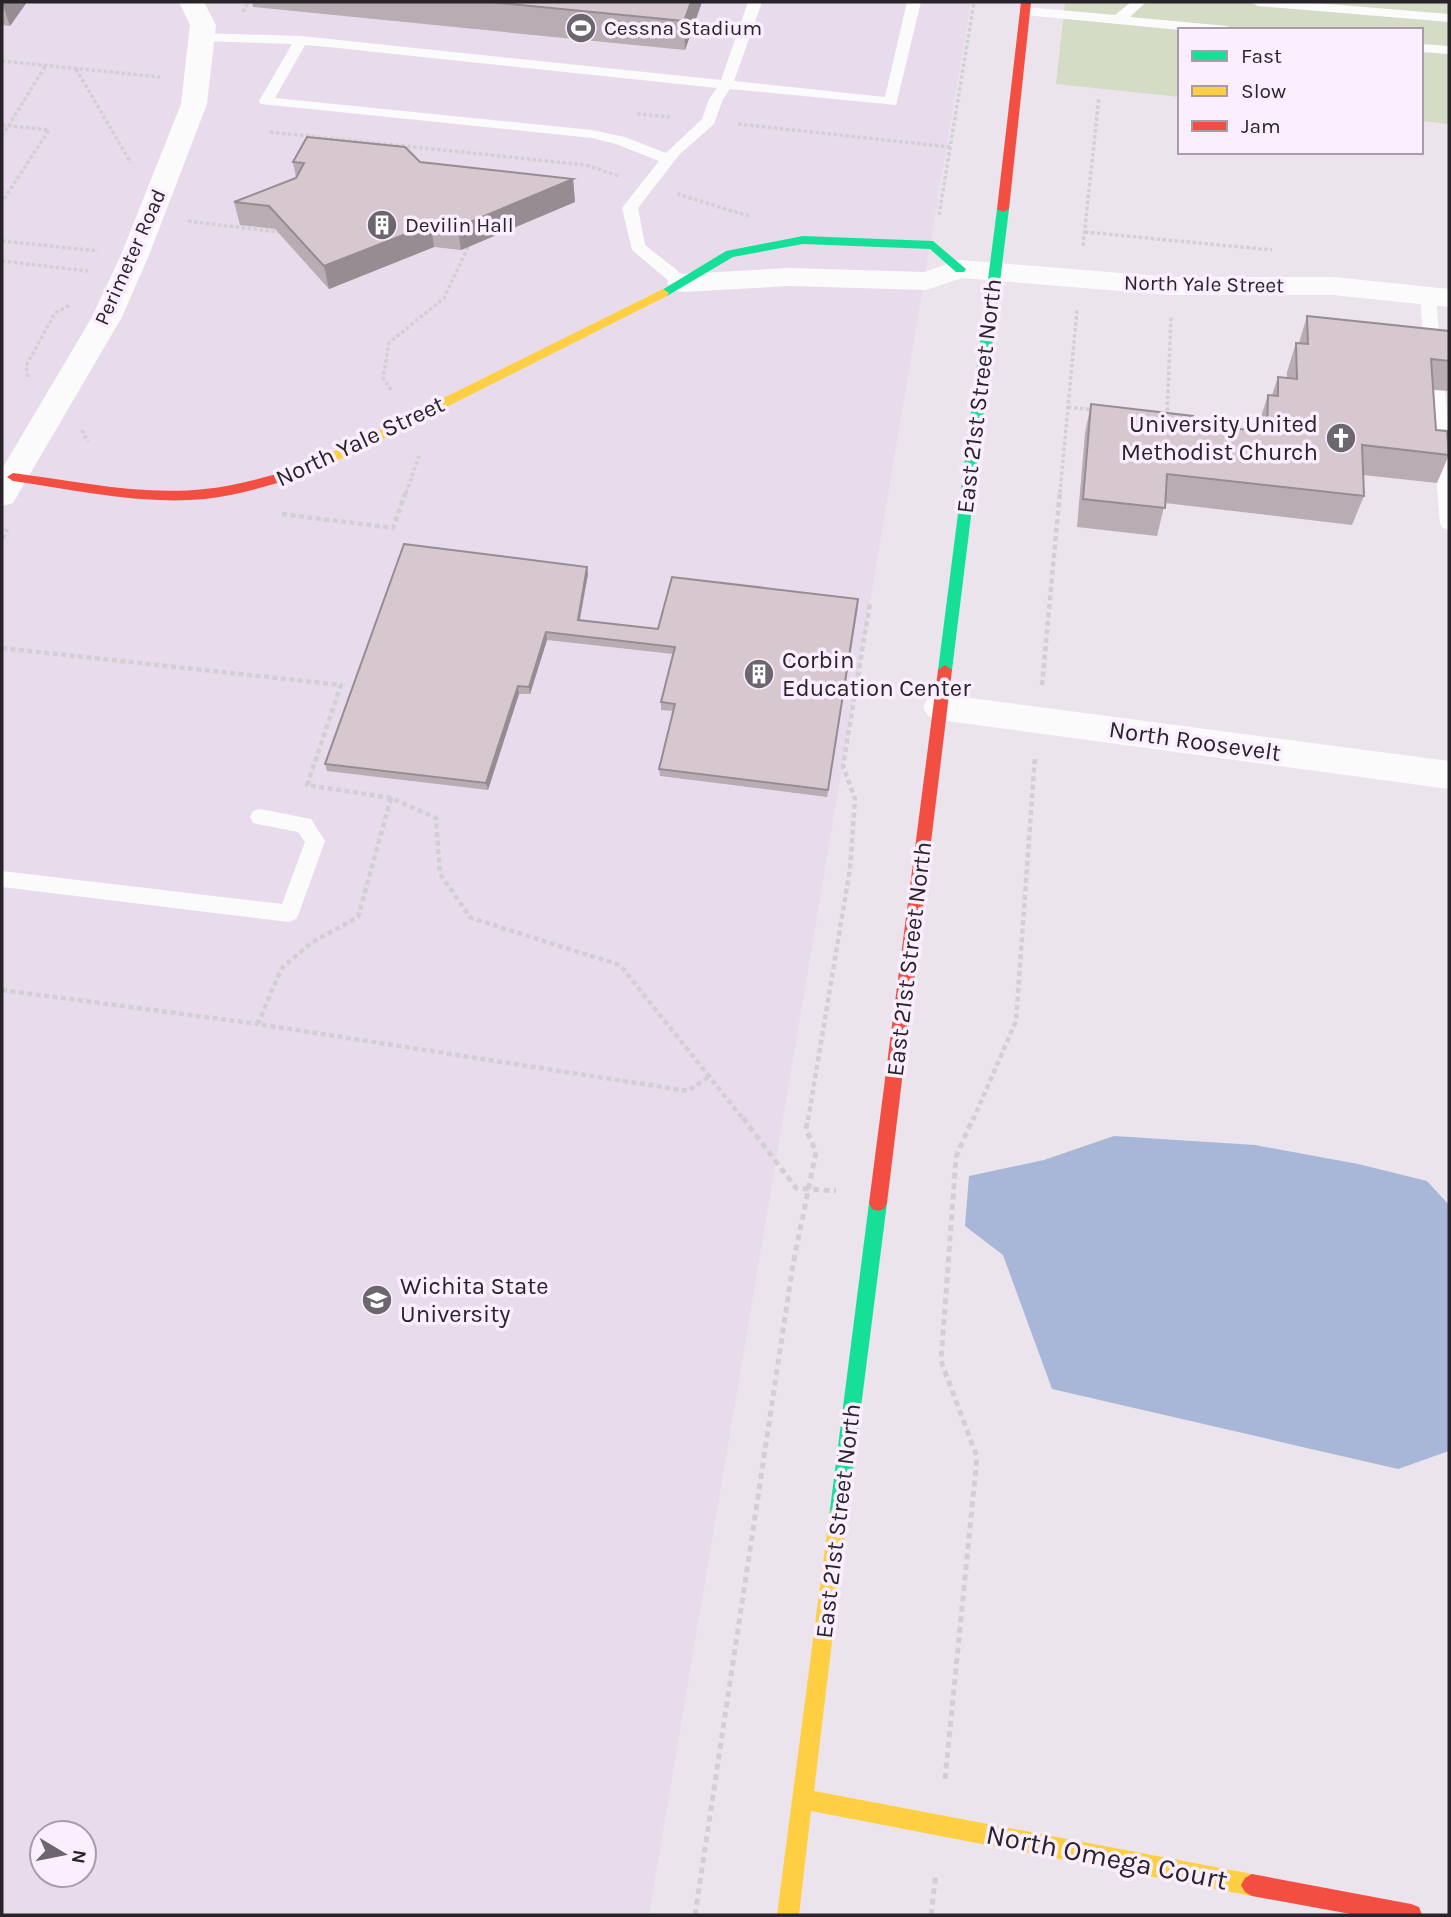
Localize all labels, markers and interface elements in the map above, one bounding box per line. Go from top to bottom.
sports icon: Cessna Stadium [564,11,598,45]
place label: Cessna Stadium [604,16,762,40]
legend [1178,28,1423,154]
text: Fast [1241,44,1282,68]
text: Slow [1241,79,1286,103]
text: Jam [1241,114,1281,138]
street label: Perimeter Road [89,185,171,329]
building icon: Devilin Hall [365,208,399,242]
place label: Devilin Hall [405,213,514,237]
street label: North Yale Street [1124,271,1284,297]
street label: East 21st Street North [951,277,1007,515]
street label: North Yale Street [271,390,449,492]
place label: University United Methodist Church [1121,410,1318,466]
church icon: University United Methodist Church [1324,421,1358,455]
place label: Corbin Education Center [782,646,971,702]
building icon: Corbin Education Center [742,657,776,691]
street label: North Roosevelt [1107,715,1283,767]
street label: East 21st Street North [881,840,937,1078]
place label: Wichita State University [400,1272,549,1328]
school or university icon: Wichita State University [360,1283,394,1317]
street label: East 21st Street North [810,1402,866,1640]
street label: North Omega Court [983,1817,1231,1897]
north arrow [28,1819,98,1889]
text: N [67,1848,91,1865]

